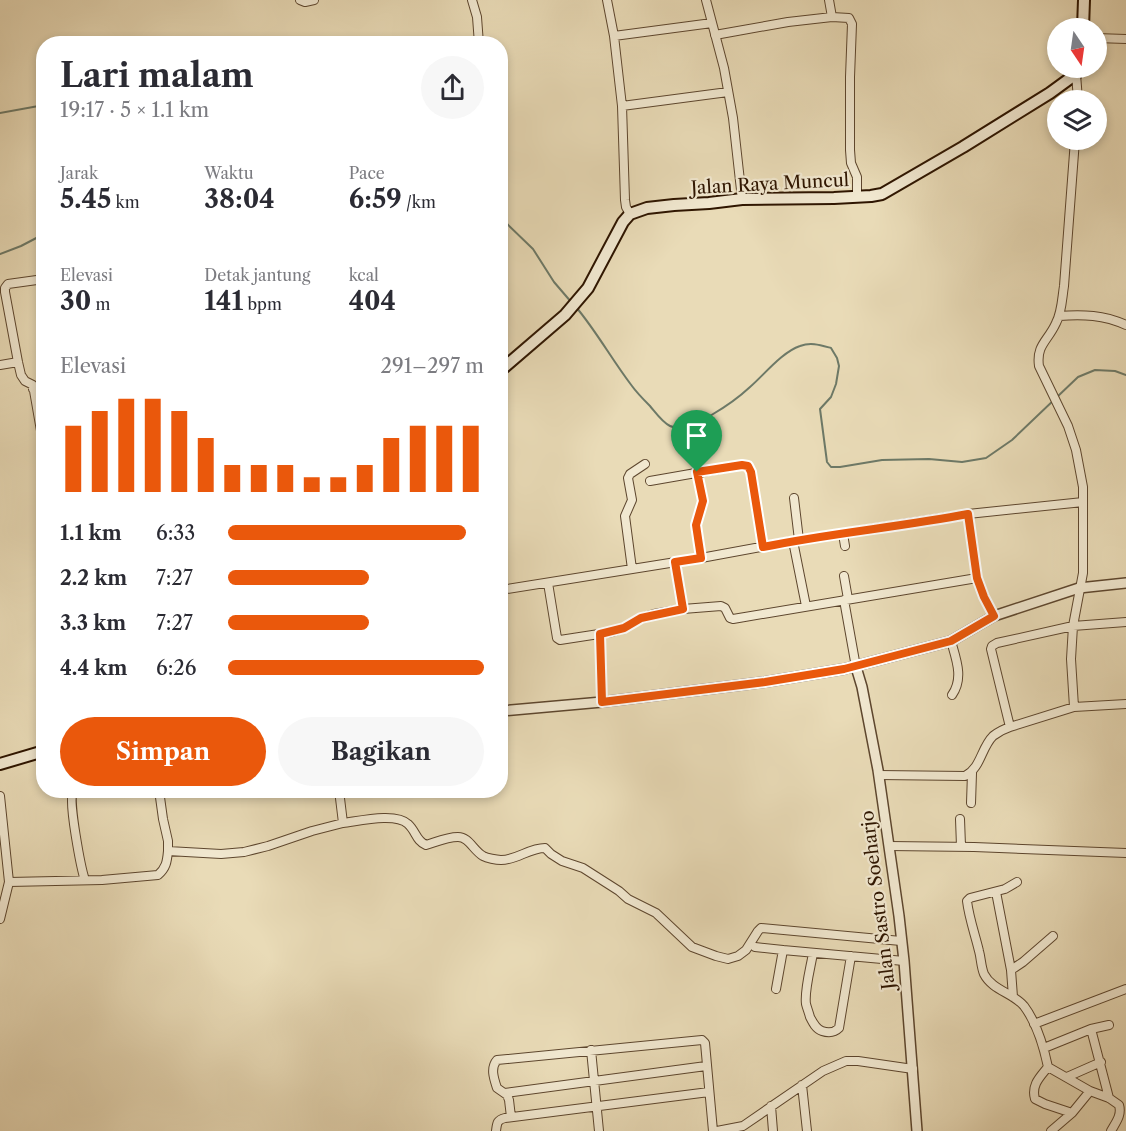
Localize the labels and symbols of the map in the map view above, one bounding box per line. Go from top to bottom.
north arrow [1047,18,1107,78]
street label: Jalan Raya Muncul [687,169,850,199]
pin [671,410,722,472]
street label: Jalan Sastro Soeharjo [856,809,900,994]

